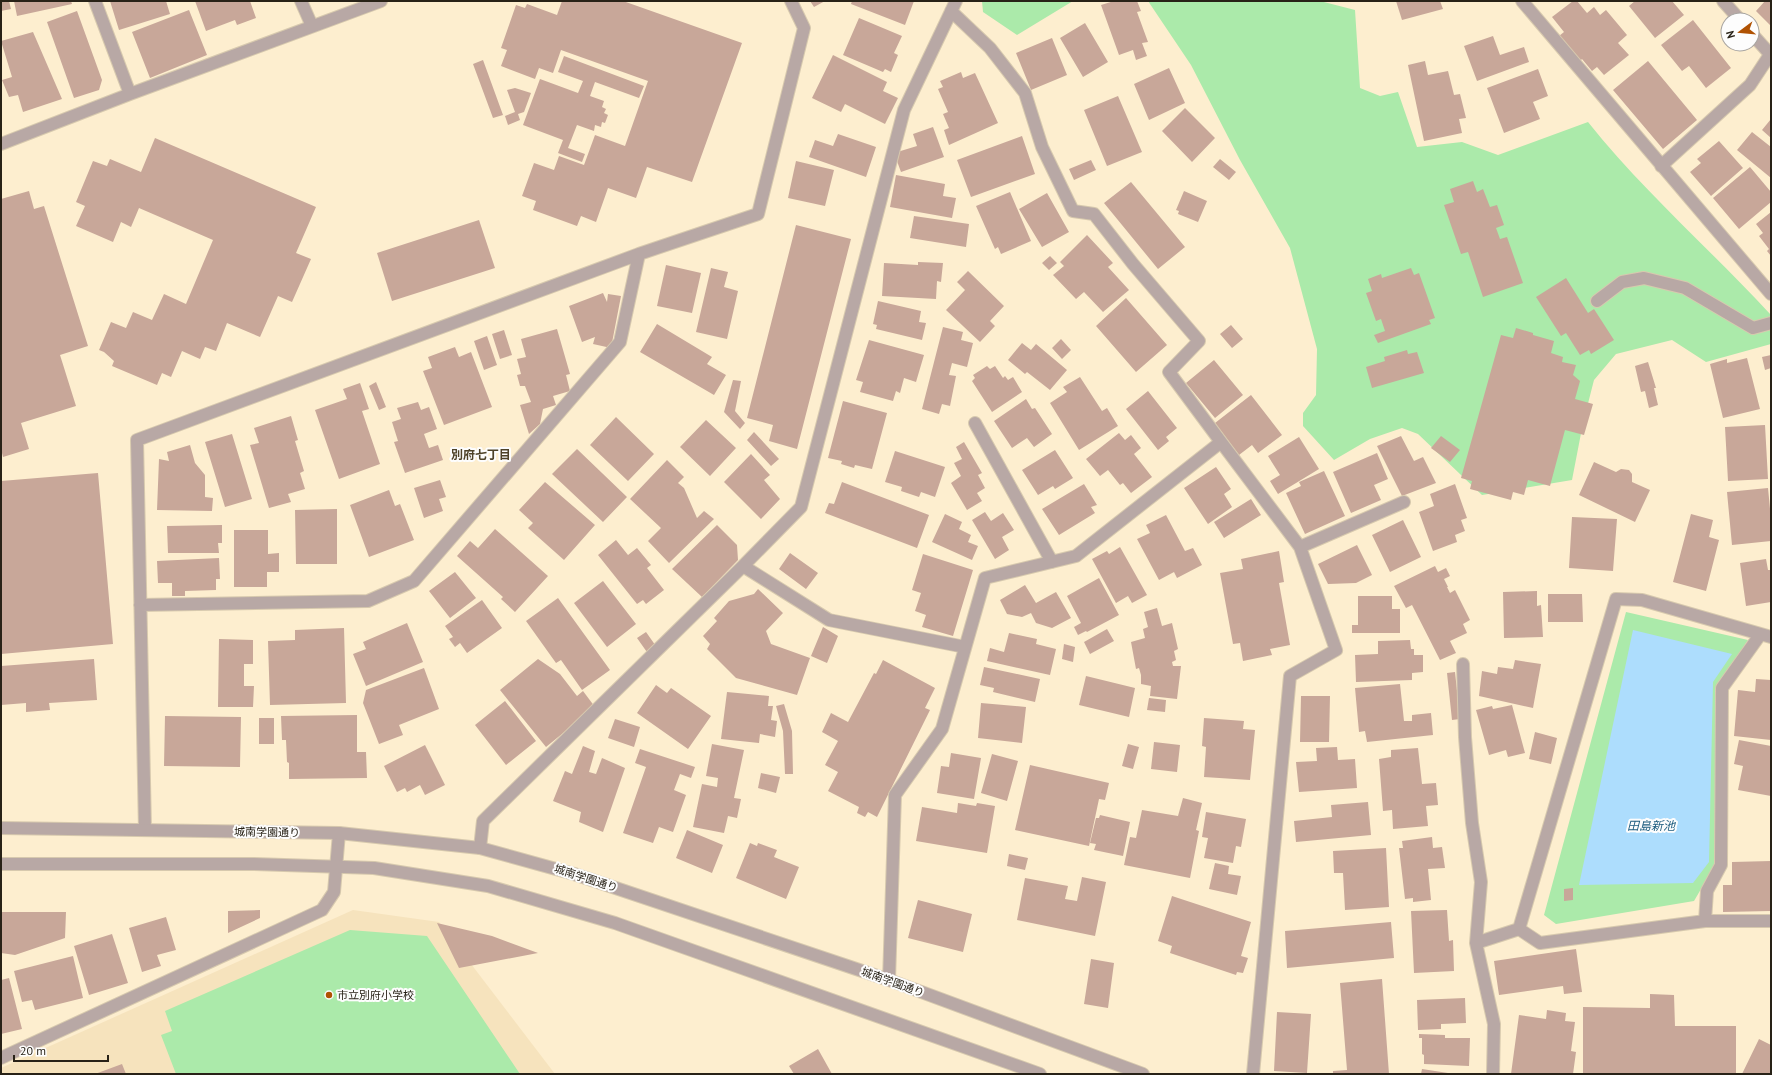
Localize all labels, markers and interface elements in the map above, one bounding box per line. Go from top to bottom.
north arrow [1720,12,1760,52]
text: N [1723,29,1738,40]
district label: 別府七丁目 [451,447,511,462]
water label: 田島新池 [1627,818,1676,833]
street label: 城南学園通り [234,824,300,840]
street label: 城南学園通り [552,861,620,895]
street label: 城南学園通り [860,964,926,1000]
place label: 市立別府小学校 [337,988,414,1002]
marker: 市立別府小学校 [324,990,334,1000]
scale bar [14,1037,108,1063]
text: 20 m [20,1043,46,1058]

